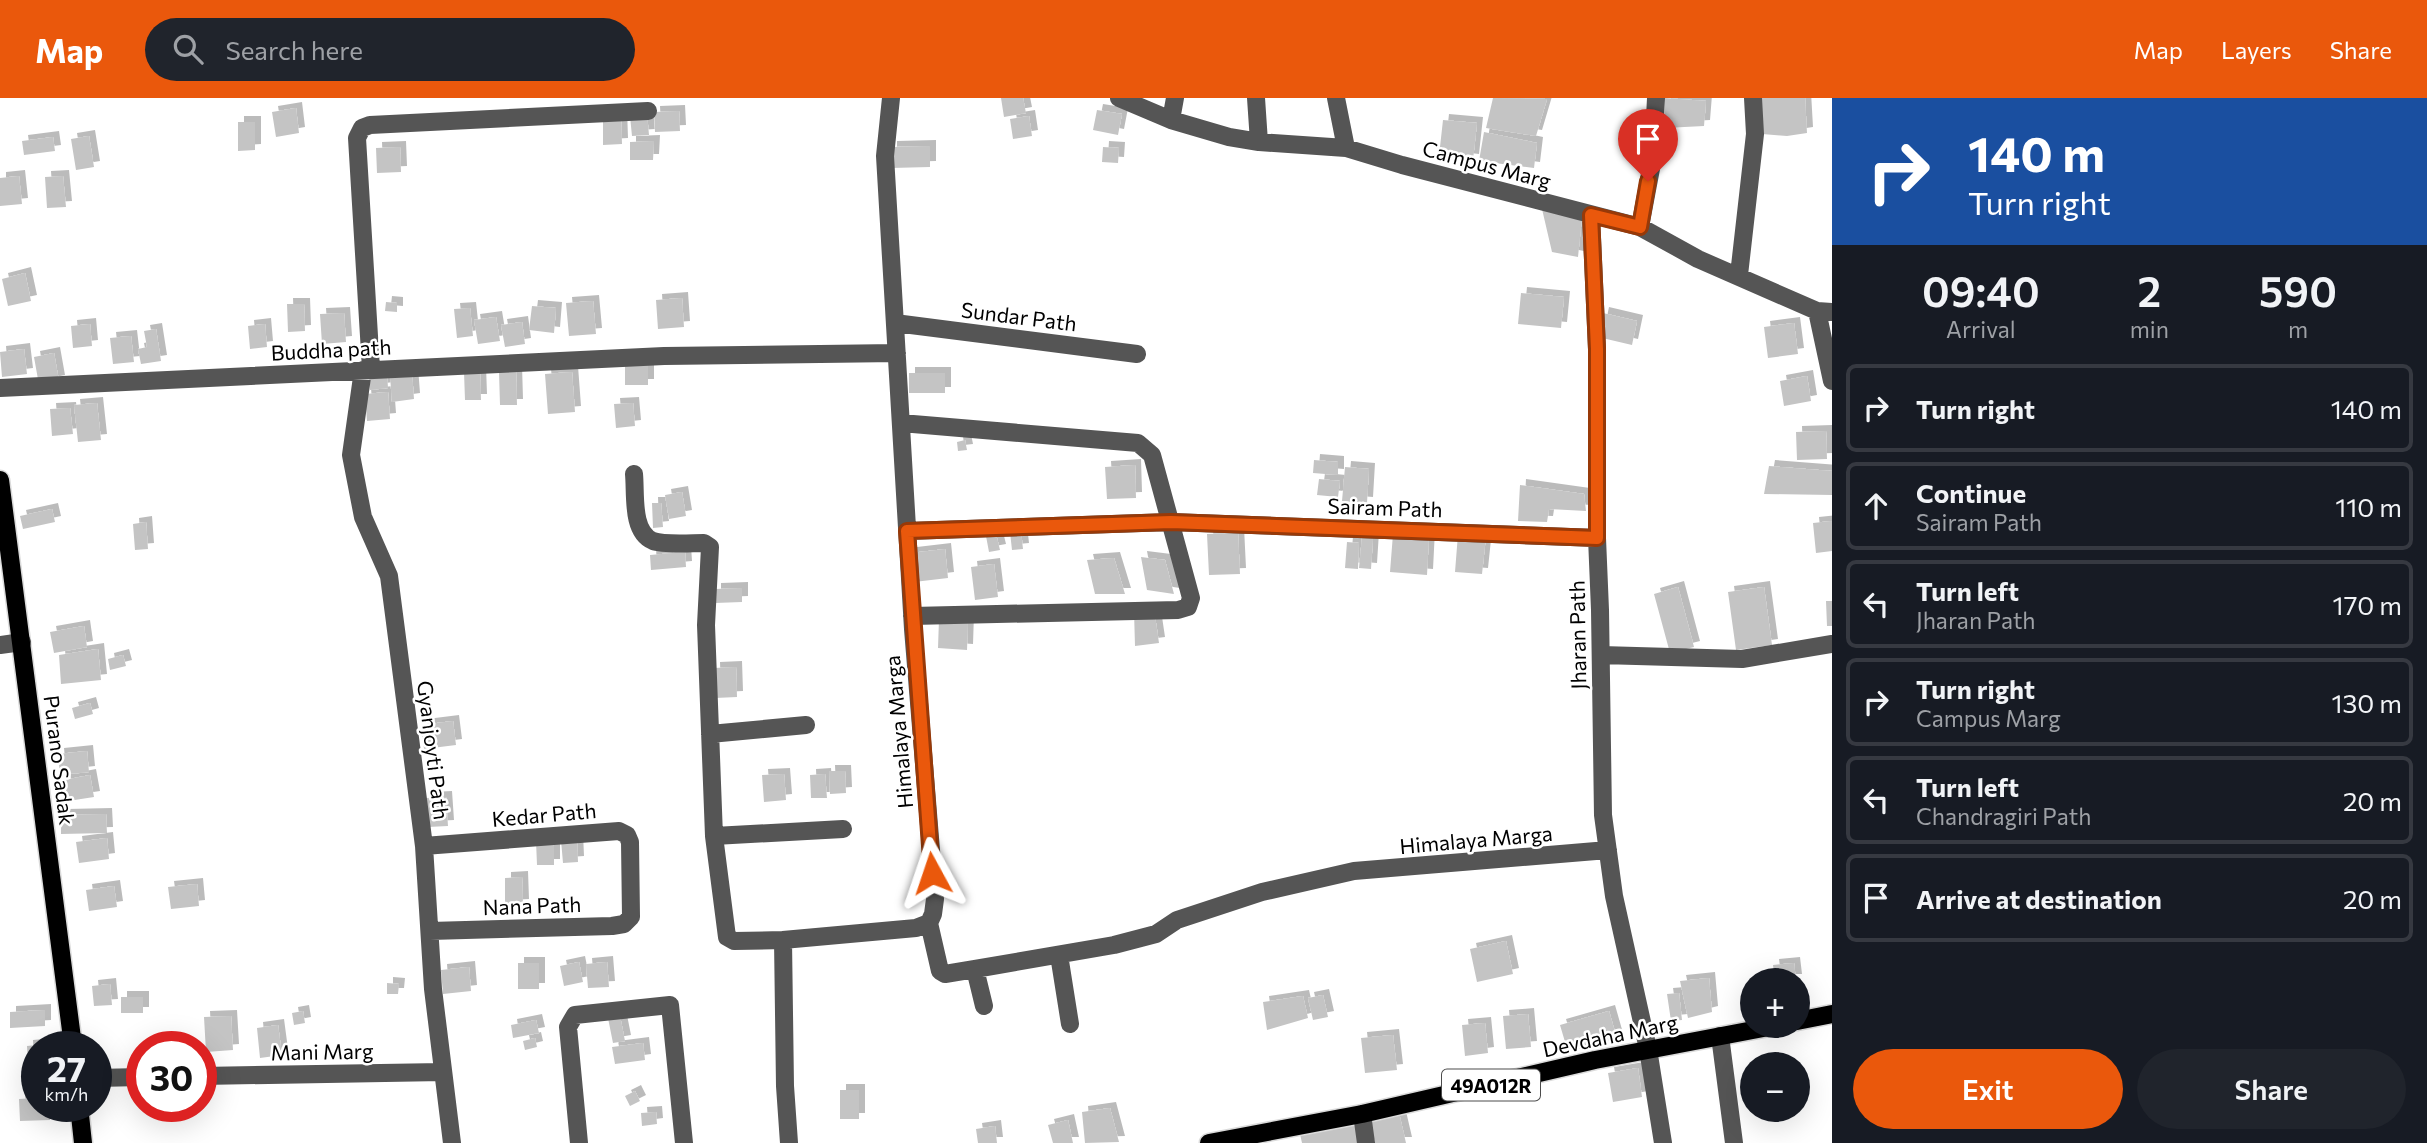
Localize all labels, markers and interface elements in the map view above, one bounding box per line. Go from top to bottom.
search box [145,18,635,81]
text: Map [35,29,103,70]
icon: search [169,30,207,68]
text: Search here [225,34,363,65]
text: Map [2134,35,2183,64]
text: Layers [2221,35,2292,64]
text: Share [2330,35,2392,64]
pin [1618,109,1678,181]
icon: arrive [1629,120,1667,158]
text: 140 m [1968,122,2105,182]
icon: right [1853,126,1944,217]
street label: Campus Marg [1420,135,1554,193]
text: Turn right [1968,182,2111,222]
text: 09:40 [1922,264,2040,316]
text: 2 [2137,264,2161,316]
text: 590 [2259,264,2337,316]
street label: Sundar Path [960,296,1078,336]
text: Arrival [1946,315,2016,343]
text: min [2130,315,2169,343]
text: m [2288,315,2308,343]
street label: Buddha path [270,333,392,365]
icon: right [1857,389,1895,427]
text: Turn right [1916,393,2035,424]
text: 140 m [2331,393,2402,424]
text: Continue [1916,477,2026,508]
icon: ahead [1857,487,1895,525]
text: 110 m [2335,491,2402,522]
street label: Sairam Path [1327,493,1443,521]
text: Sairam Path [1916,508,2042,536]
text: Turn left [1916,575,2019,606]
street label: Jharan Path [1564,580,1590,690]
icon: left [1857,585,1895,623]
text: 170 m [2333,589,2402,620]
text: Jharan Path [1916,606,2036,634]
street label: Himalaya Marga [879,654,917,810]
text: Turn right [1916,673,2035,704]
street label: Gyanjoyti Path [413,679,455,821]
icon: right [1857,683,1895,721]
text: 130 m [2331,687,2402,718]
street label: Purano Sadak [40,694,80,826]
text: Campus Marg [1916,704,2061,732]
text: Turn left [1916,771,2019,802]
icon: left [1857,781,1895,819]
text: 20 m [2343,785,2402,816]
street label: Kedar Path [491,797,597,831]
text: Chandragiri Path [1916,802,2091,830]
street label: Himalaya Marga [1398,820,1554,858]
position arrow [895,836,969,910]
icon: arrive [1857,879,1895,917]
text: Arrive at destination [1916,883,2162,914]
text: 20 m [2343,883,2402,914]
street label: Nana Path [482,891,582,919]
map controls [1740,968,1810,1122]
button: + [1740,968,1810,1038]
street label: Devdaha Marg [1540,1008,1680,1062]
speed limit sign: 30 [126,1031,217,1122]
street label: Mani Marg [270,1038,374,1064]
text: 27 [47,1046,86,1089]
button: Exit [1853,1049,2123,1129]
button: Share [2137,1049,2406,1129]
button: − [1740,1052,1810,1122]
road number: 49A012R [1442,1070,1540,1100]
text: km/h [45,1083,88,1105]

